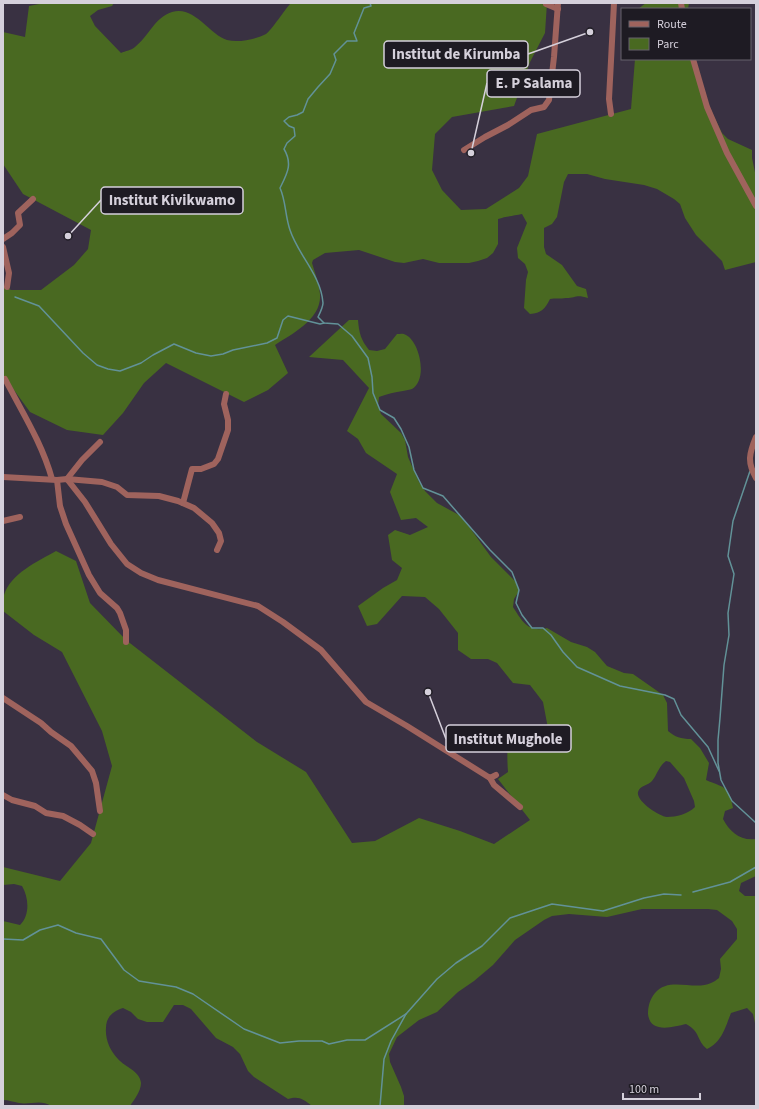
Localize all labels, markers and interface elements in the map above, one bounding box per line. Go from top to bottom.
legend [621,8,751,60]
text: Route [657,16,687,33]
text: Parc [657,36,679,53]
callout: Institut de Kirumba [384,41,528,68]
text: Institut de Kirumba [392,44,520,65]
callout: E. P Salama [487,70,580,97]
text: E. P Salama [496,73,573,94]
callout: Institut Kivikwamo [101,187,243,214]
text: Institut Kivikwamo [109,190,235,211]
callout: Institut Mughole [446,725,571,752]
text: Institut Mughole [453,729,563,750]
scale bar [623,1075,700,1101]
text: 100 m [629,1081,659,1098]

